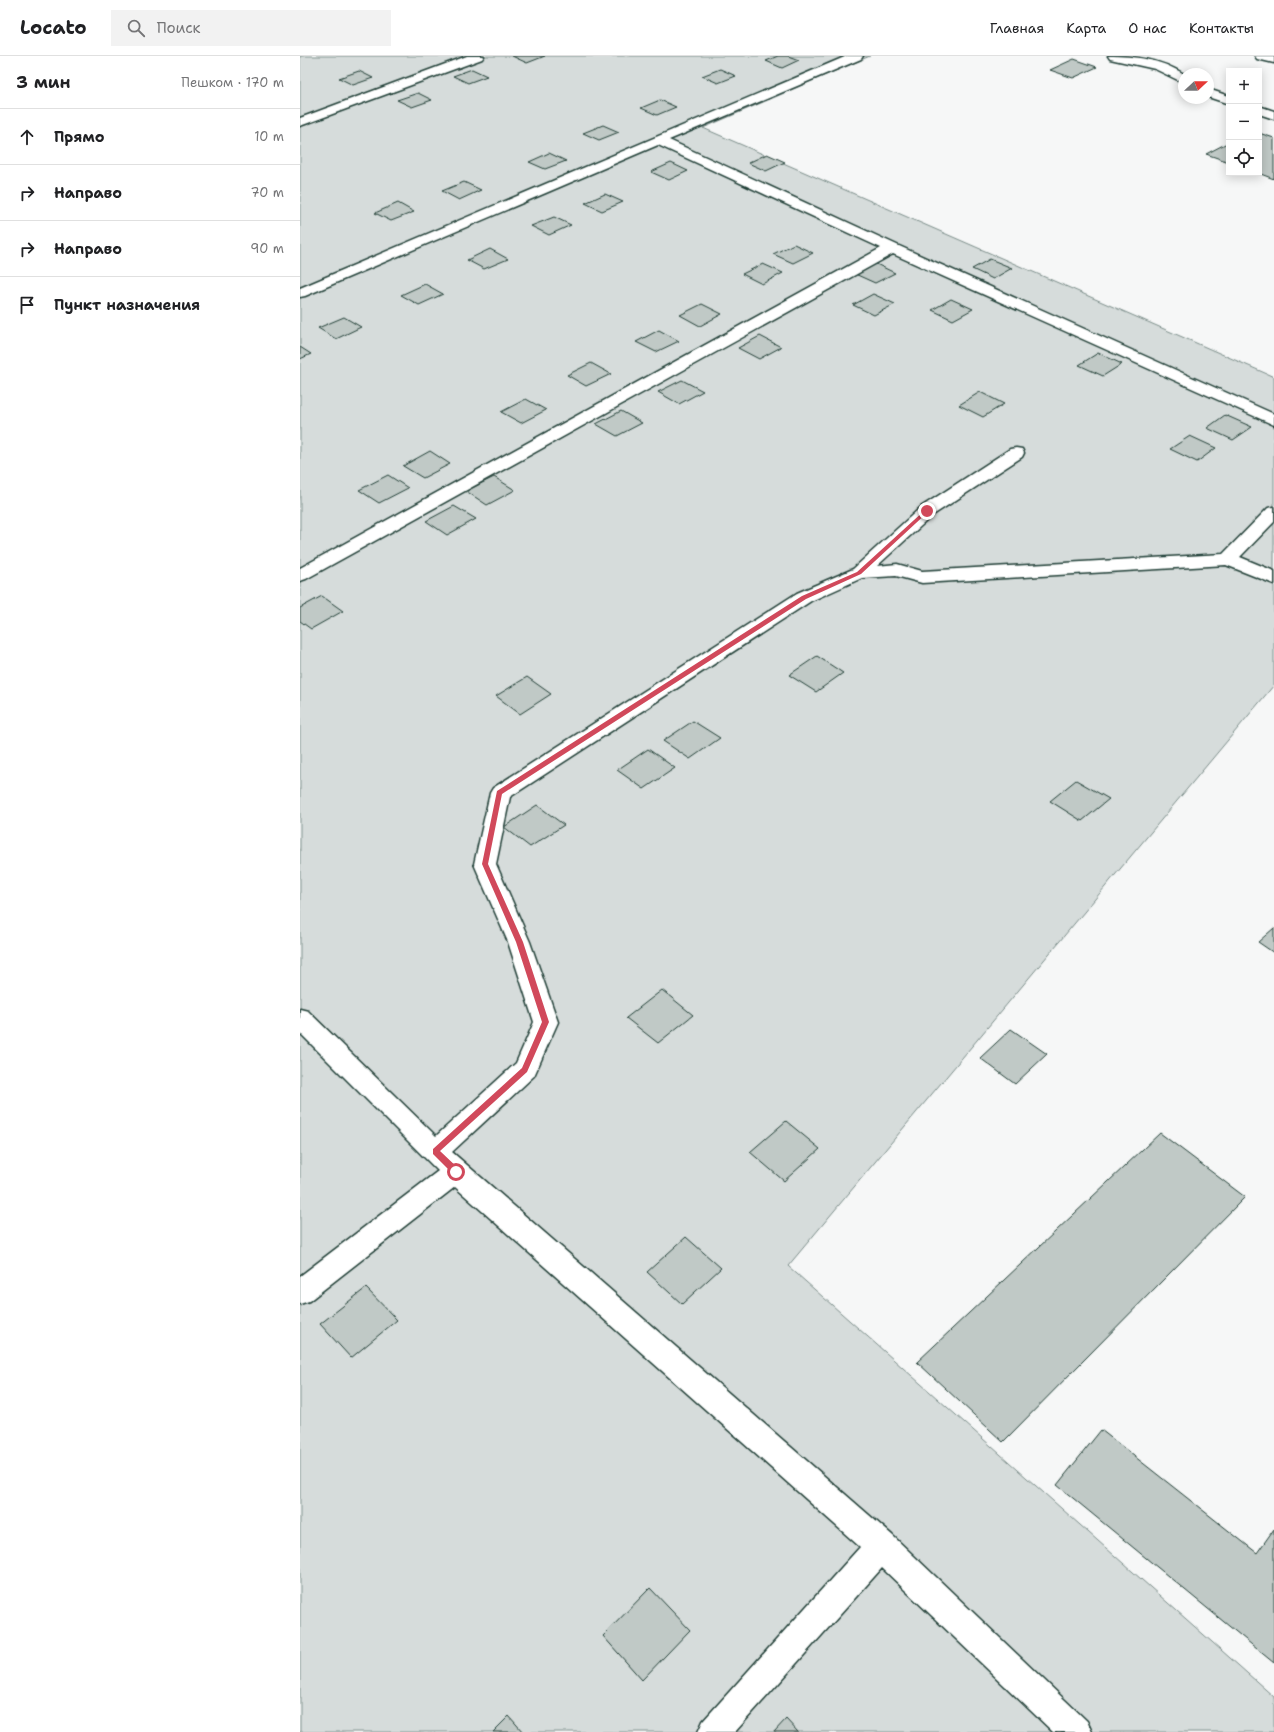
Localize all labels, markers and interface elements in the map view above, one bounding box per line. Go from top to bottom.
search box [111,10,391,46]
text: Locato [20,15,87,40]
icon: search [125,17,147,39]
text: Поиск [157,18,200,38]
text: Главная [990,19,1044,37]
text: Карта [1066,19,1106,37]
text: О нас [1128,19,1167,37]
text: Контакты [1189,19,1254,37]
north arrow [1178,68,1214,104]
map controls [1226,68,1262,176]
button: + [1226,68,1262,104]
text: 3 мин [16,71,71,93]
text: Пешком · 170 m [181,74,284,91]
button: − [1226,104,1262,140]
icon: ahead [16,126,38,148]
text: Прямо [54,127,104,147]
text: 10 m [254,128,284,145]
button: locate [1226,140,1262,176]
icon: right [16,182,38,204]
text: Направо [54,183,122,203]
text: 70 m [250,184,284,201]
icon: right [16,238,38,260]
text: Направо [54,239,122,259]
text: 90 m [250,240,284,257]
icon: arrive [16,294,38,316]
text: Пункт назначения [54,295,200,315]
route end [918,502,936,520]
route start [447,1163,465,1181]

